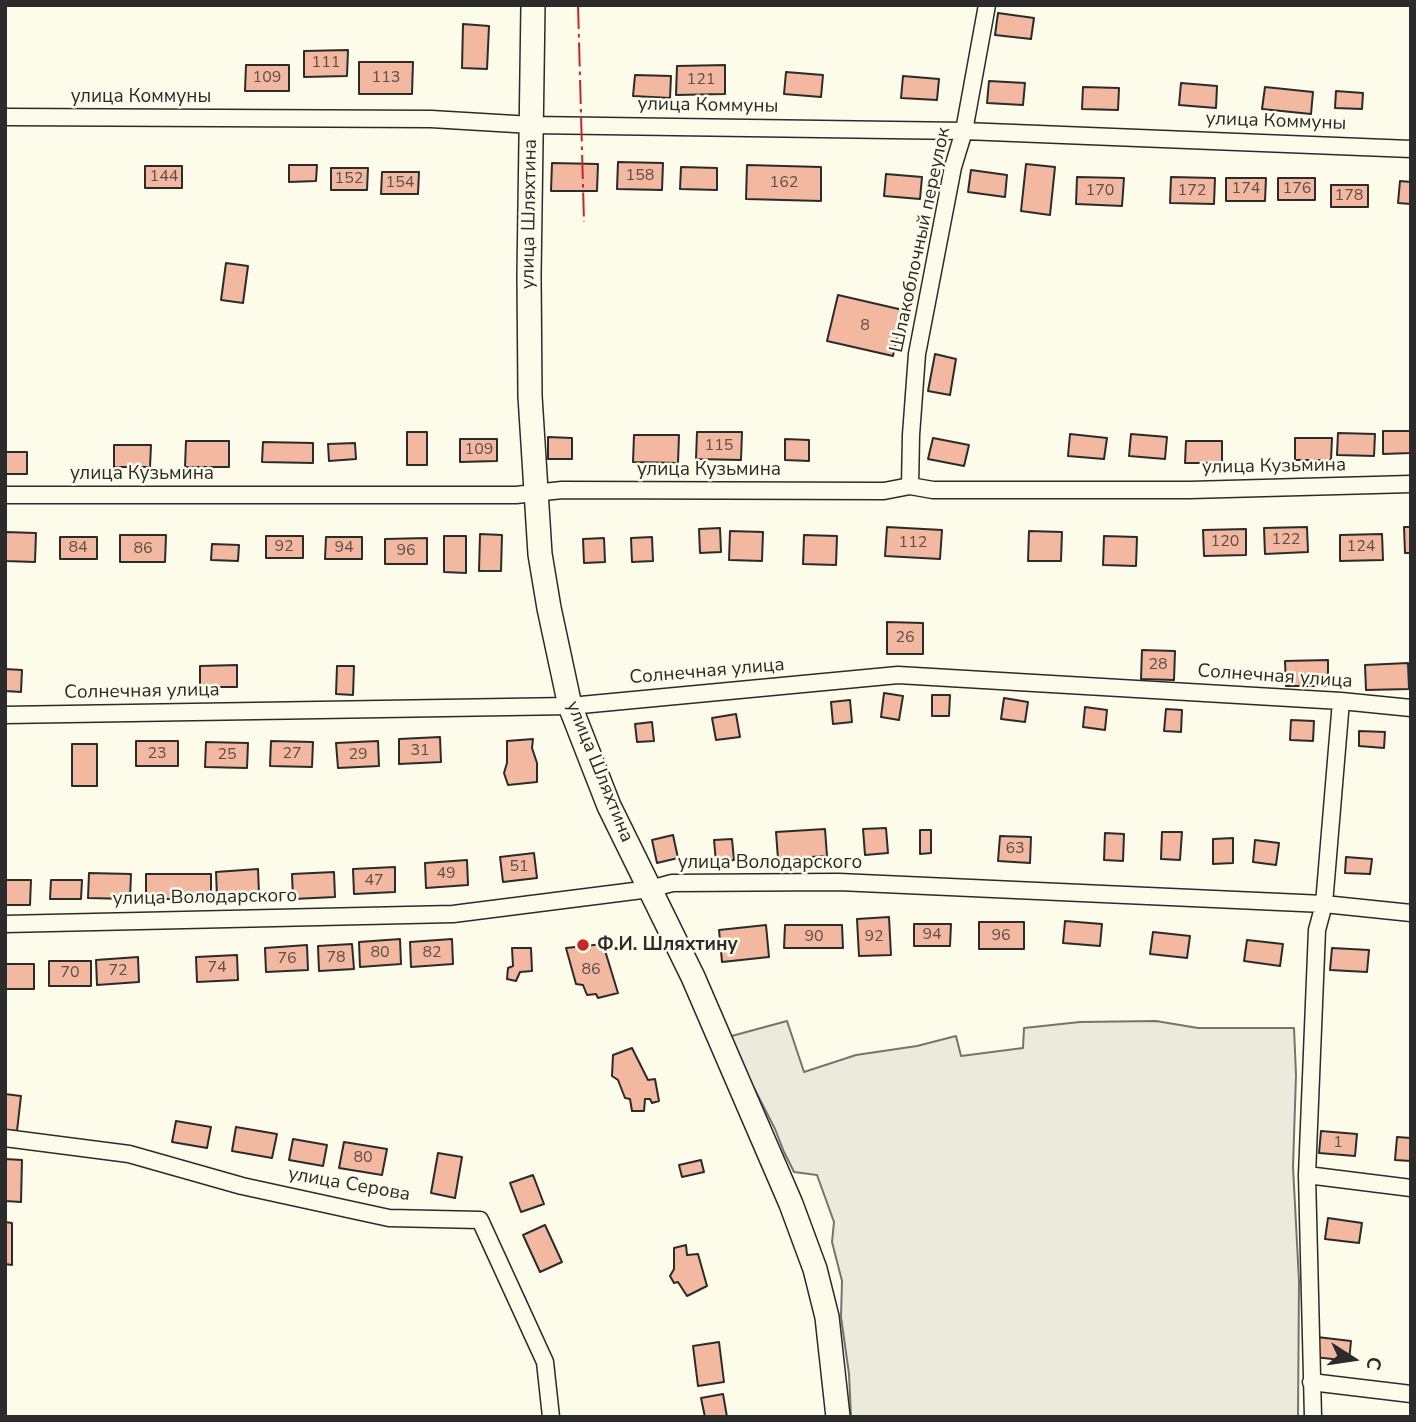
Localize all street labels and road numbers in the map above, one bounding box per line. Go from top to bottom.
street label: улица Коммуны [71,86,211,108]
street label: улица Коммуны [637,93,779,119]
street label: улица Коммуны [1205,108,1347,136]
street label: Шлакоблочный переулок [886,125,956,355]
street label: улица Шляхтина [517,139,543,289]
street label: улица Кузьмина [1202,454,1346,480]
street label: улица Кузьмина [637,459,781,481]
street label: улица Кузьмина [70,463,214,485]
street label: Солнечная улица [629,654,785,690]
street label: Солнечная улица [1197,660,1353,694]
street label: Солнечная улица [64,679,220,705]
street label: улица Шляхтина [560,698,638,846]
street label: улица Володарского [678,852,862,874]
street label: улица Володарского [113,885,297,911]
street label: улица Серова [286,1163,412,1207]

